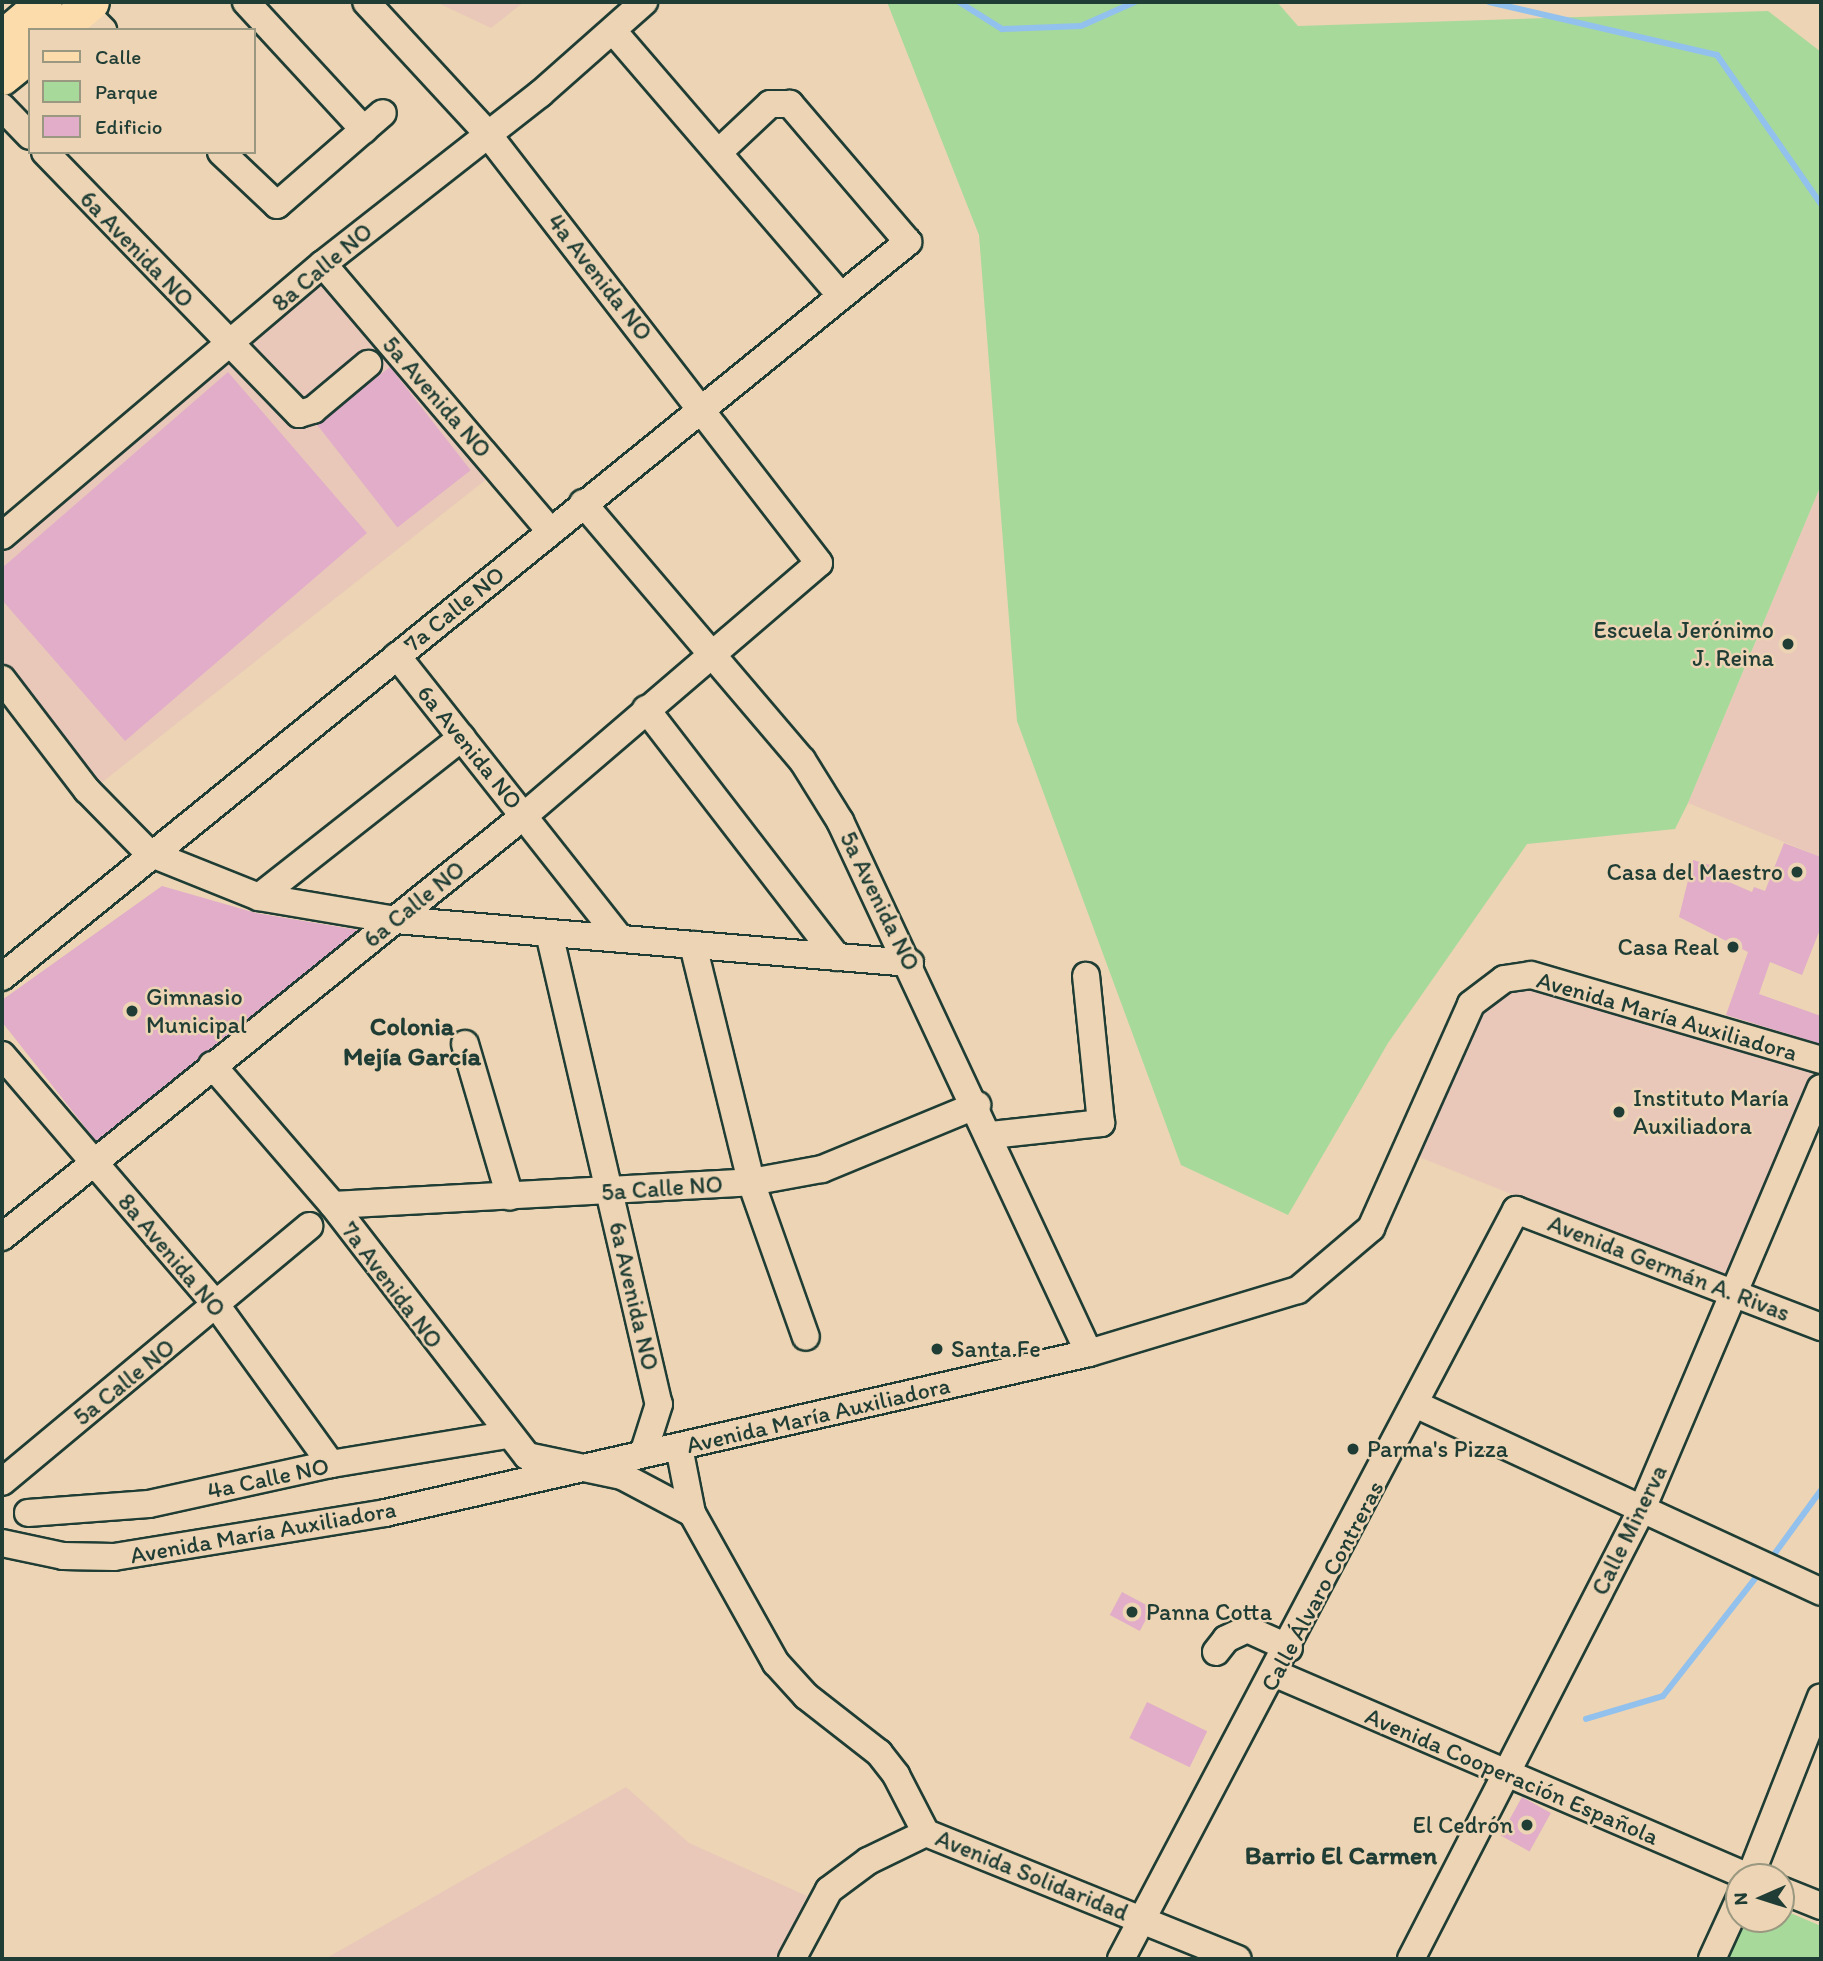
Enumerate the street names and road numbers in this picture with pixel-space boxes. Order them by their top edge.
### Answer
street label: 6a Avenida NO [74,184,200,314]
street label: 4a Avenida NO [541,208,659,346]
street label: 8a Calle NO [266,216,378,318]
street label: 5a Avenida NO [376,330,498,464]
street label: 7a Calle NO [398,560,510,658]
street label: 6a Avenida NO [411,679,529,815]
street label: 5a Avenida NO [834,827,926,975]
street label: 6a Calle NO [357,854,471,954]
street label: Avenida María Auxiliadora [1533,965,1801,1067]
street label: 5a Calle NO [600,1169,724,1207]
street label: 8a Avenida NO [112,1187,232,1323]
street label: Avenida Germán A. Rivas [1544,1209,1794,1327]
street label: 7a Avenida NO [335,1216,449,1354]
street label: 6a Avenida NO [603,1219,665,1373]
street label: 5a Calle NO [67,1332,181,1432]
street label: Avenida María Auxiliadora [683,1371,953,1459]
street label: 4a Calle NO [204,1451,332,1505]
street label: Calle Minerva [1585,1460,1673,1600]
street label: Calle Álvaro Contreras [1254,1475,1390,1697]
street label: Avenida María Auxiliadora [127,1494,399,1570]
street label: Avenida Cooperación Española [1361,1701,1663,1851]
street label: Avenida Solidaridad [932,1823,1132,1927]

